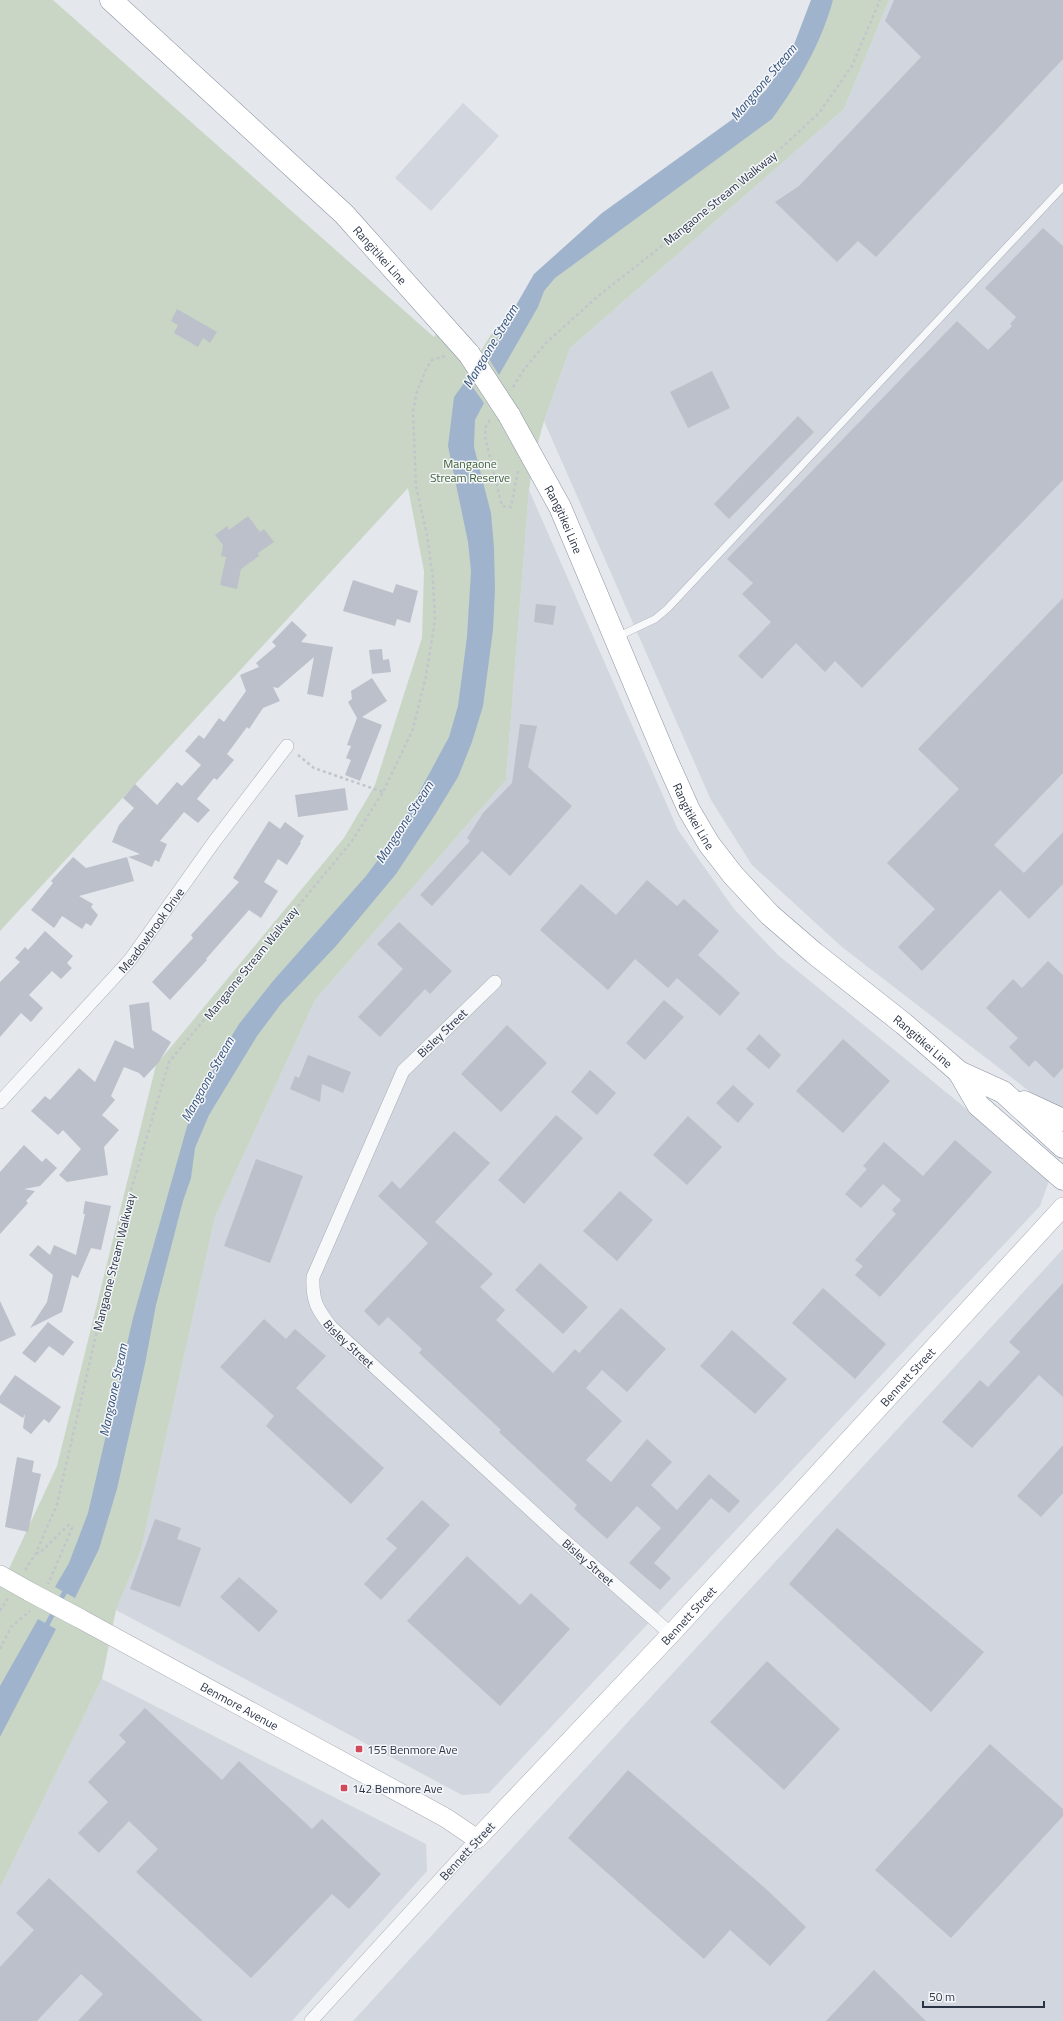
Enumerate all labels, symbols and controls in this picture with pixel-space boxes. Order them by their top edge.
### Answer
water label: Mangaone Stream [725,39,802,125]
street label: Mangaone Stream Walkway [659,146,781,250]
street label: Rangitikei Line [349,221,412,288]
water label: Mangaone Stream [457,300,523,392]
park label: Mangaone Stream Reserve [430,454,510,487]
street label: Rangitikei Line [540,482,588,556]
water label: Mangaone Stream [370,776,439,867]
street label: Rangitikei Line [668,779,719,854]
street label: Meadowbrook Drive [113,883,188,977]
street label: Mangaone Stream Walkway [199,902,303,1024]
street label: Bisley Street [412,1003,472,1062]
street label: Rangitikei Line [889,1010,957,1072]
water label: Mangaone Stream [175,1032,239,1125]
street label: Mangaone Stream Walkway [88,1191,140,1333]
street label: Bisley Street [319,1315,380,1373]
water label: Mangaone Stream [93,1341,133,1438]
street label: Bennett Street [875,1342,940,1410]
street label: Bisley Street [558,1534,619,1590]
street label: Bennett Street [656,1581,721,1649]
street label: Benmore Avenue [197,1677,282,1735]
place label: 155 Benmore Ave [367,1740,457,1759]
marker: 155 Benmore Ave [354,1744,364,1754]
place label: 142 Benmore Ave [352,1779,442,1798]
marker: 142 Benmore Ave [339,1783,349,1793]
street label: Bennett Street [435,1817,500,1885]
scale bar [923,1983,1044,2009]
text: 50 m [929,1987,955,2006]

